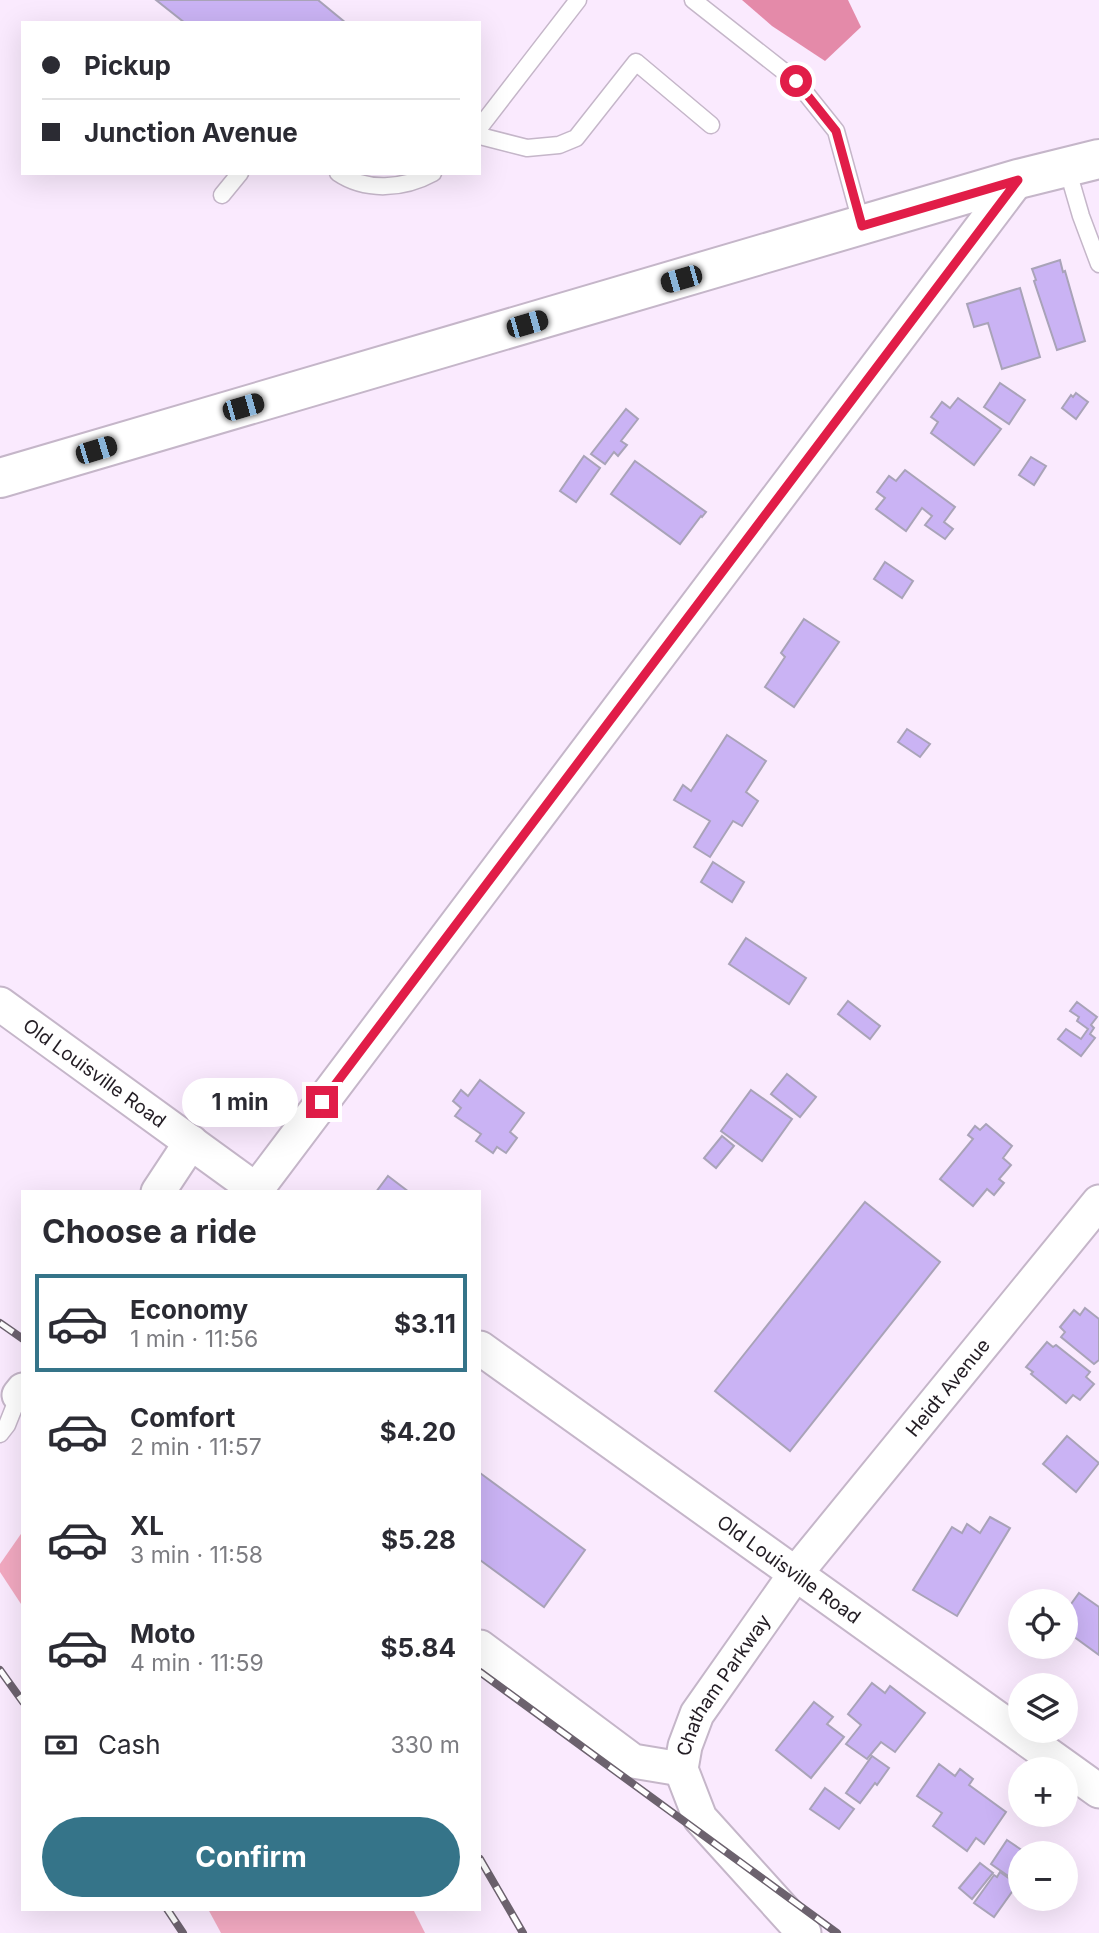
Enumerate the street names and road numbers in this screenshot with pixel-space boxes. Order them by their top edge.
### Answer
street label: Old Louisville Road [18,1014,170,1133]
street label: Heidt Avenue [901,1334,995,1442]
street label: Old Louisville Road [713,1510,865,1629]
street label: Chatham Parkway [673,1610,776,1758]

